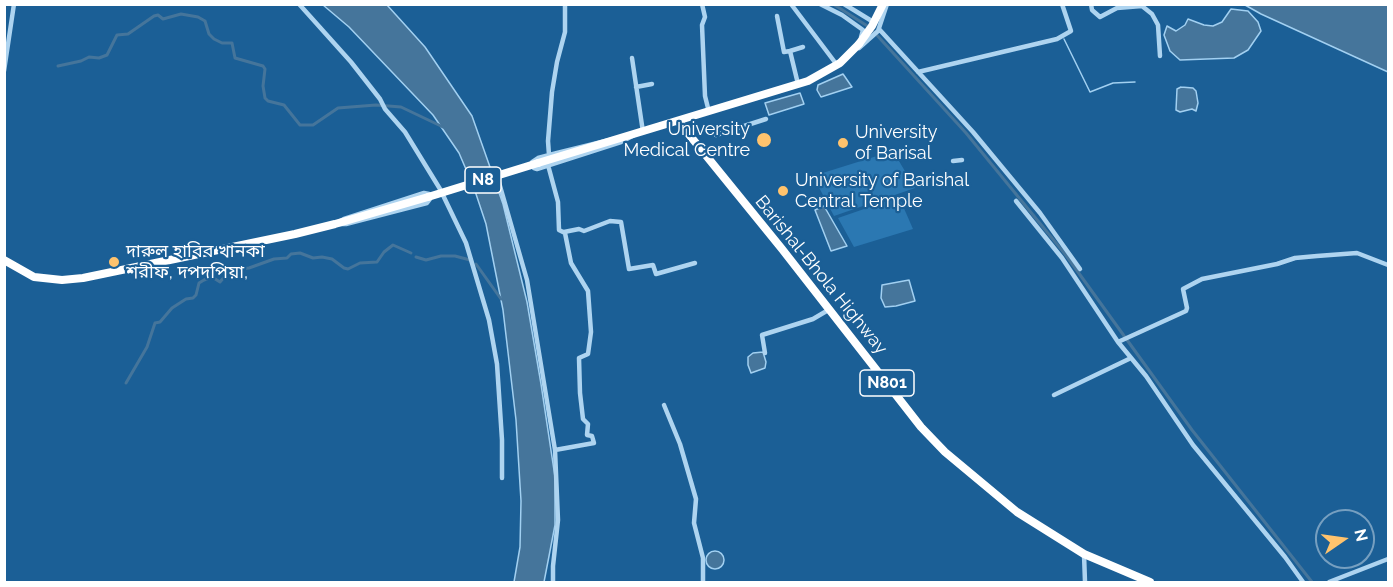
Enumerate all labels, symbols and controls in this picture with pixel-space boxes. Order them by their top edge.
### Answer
place label: University Medical Centre [624,119,750,162]
place label: University of Barisal [855,122,937,164]
marker: University Medical Centre [755,131,773,149]
marker: University of Barisal [836,136,850,150]
road number: N8 [465,167,501,193]
place label: University of Barishal Central Temple [795,170,969,213]
marker: University of Barishal Central Temple [776,184,790,198]
street label: Barishal-Bhola Highway [750,191,892,359]
place label: দারুল হাবিব খানকা শরীফ, দপদপিয়া, [126,241,265,284]
marker: দারুল হাবিব খানকা শরীফ, দপদপিয়া, [107,255,121,269]
road number: N801 [860,370,914,396]
north arrow [1315,509,1375,569]
text: N [1350,527,1372,543]

